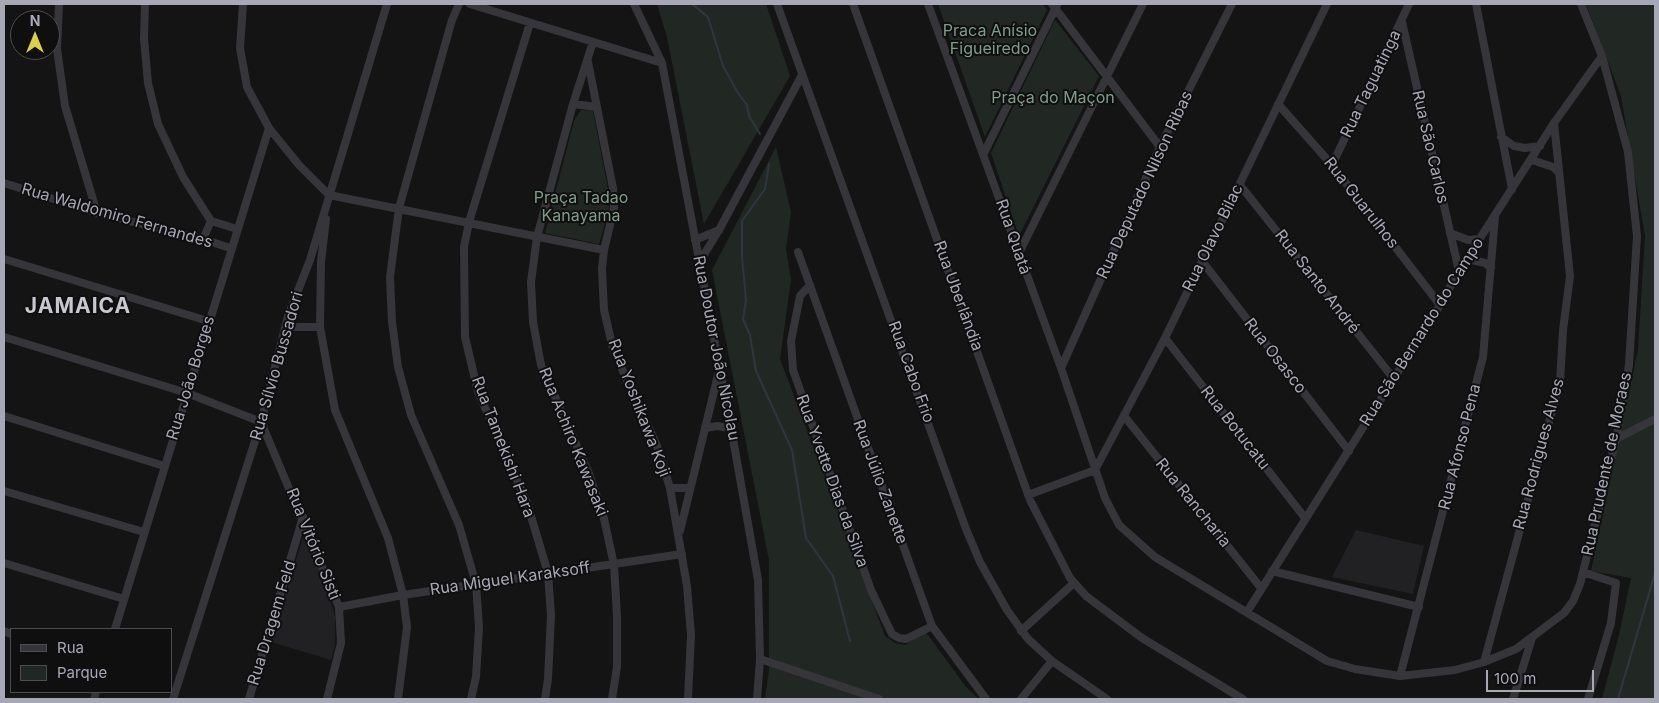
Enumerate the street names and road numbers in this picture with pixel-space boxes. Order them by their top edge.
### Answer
street label: Rua Taguatinga [1337,27,1405,141]
street label: Rua Deputado Nilson Ribas [1093,88,1197,282]
street label: Rua São Carlos [1408,89,1452,205]
street label: Rua Guarulhos [1319,154,1403,252]
street label: Rua Waldomiro Fernandes [19,179,215,253]
street label: Rua Olavo Bilac [1179,181,1247,295]
street label: Rua Quatá [991,197,1035,277]
street label: Rua Santo André [1270,226,1364,338]
street label: Rua São Bernardo do Campo [1356,234,1488,430]
street label: Rua Uberlândia [929,238,987,354]
street label: Rua Doutor João Nicolau [689,254,743,442]
street label: Rua Sílvio Bussadori [247,290,307,442]
street label: Rua João Borges [163,314,219,442]
street label: Rua Osasco [1240,315,1310,397]
street label: Rua Cabo Frio [884,319,938,425]
street label: Rua Yoshikawa Koji [604,336,674,480]
street label: Rua Achiro Kawasaki [534,365,612,519]
street label: Rua Prudente de Moraes [1578,371,1636,557]
street label: Rua Tamekishi Hara [467,374,539,520]
street label: Rua Rodrigues Alves [1510,376,1568,532]
street label: Rua Botucatu [1196,382,1274,474]
street label: Rua Afonso Pena [1435,382,1485,512]
street label: Rua Yvette Dias da Silva [792,392,872,570]
street label: Rua Júlio Zanette [849,417,911,547]
street label: Rua Rancharia [1151,455,1235,551]
street label: Rua Vitório Sisti [282,485,344,603]
street label: Rua Dragem Feld [244,558,300,688]
street label: Rua Miguel Karaksoff [429,558,591,600]

